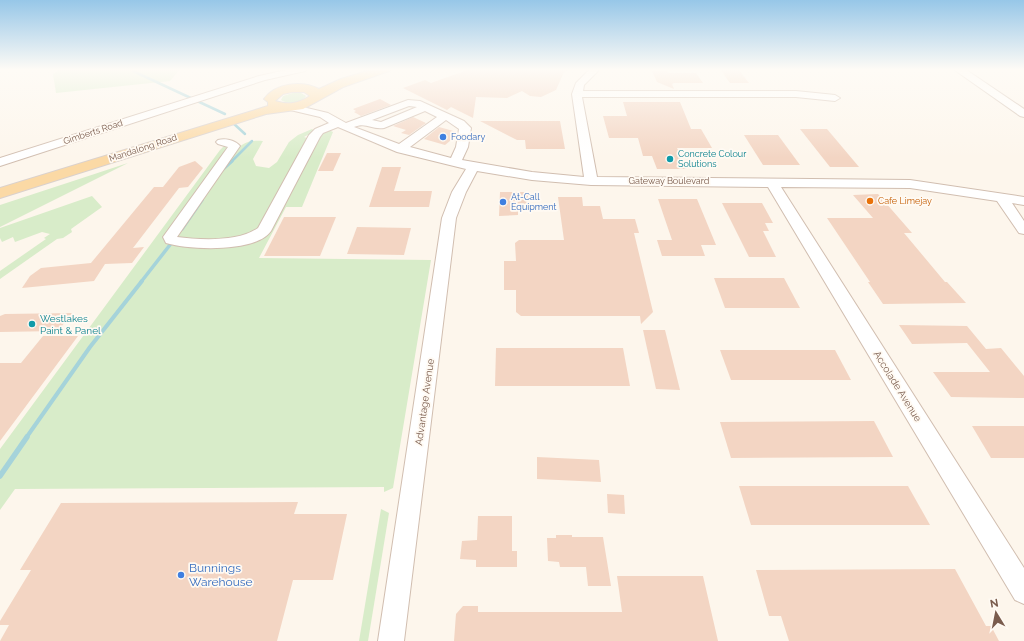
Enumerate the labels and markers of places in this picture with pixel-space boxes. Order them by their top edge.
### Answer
marker: Foodary [438,132,448,142]
place label: Foodary [451,132,485,142]
place label: Concrete Colour Solutions [678,149,747,169]
marker: Concrete Colour Solutions [665,154,675,164]
place label: At-Call Equipment [511,192,557,212]
marker: Cafe Limejay [865,196,875,206]
place label: Cafe Limejay [878,196,932,206]
marker: At-Call Equipment [498,197,508,207]
place label: Westlakes Paint & Panel [40,313,101,336]
marker: Westlakes Paint & Panel [27,319,37,329]
place label: Bunnings Warehouse [189,561,253,589]
marker: Bunnings Warehouse [176,570,186,580]

